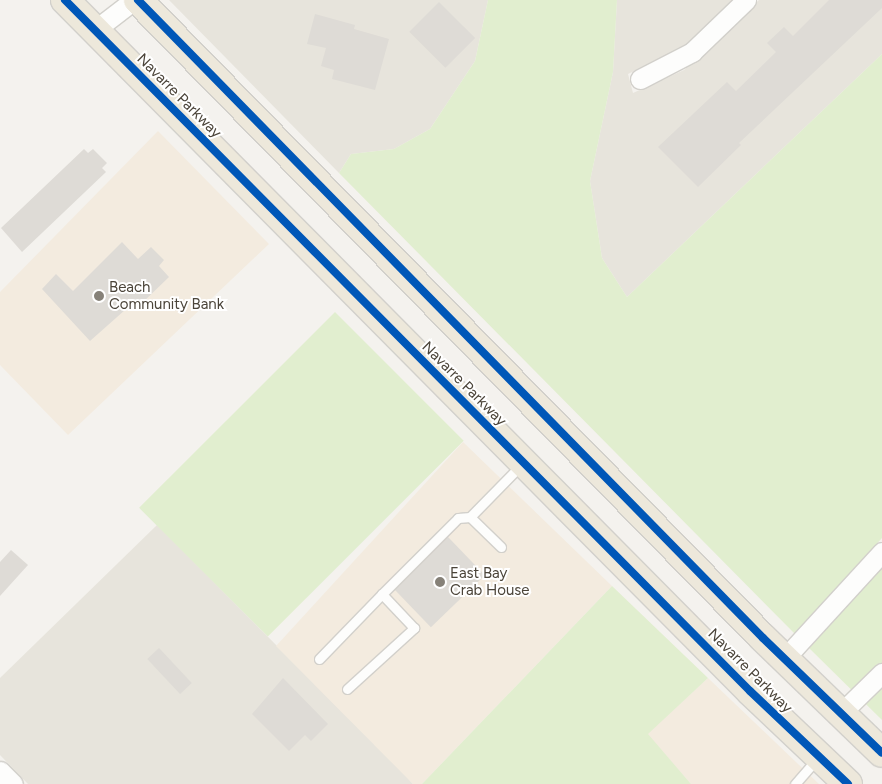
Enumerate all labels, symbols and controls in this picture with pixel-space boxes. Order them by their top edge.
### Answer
street label: Navarre Parkway [133,50,225,142]
place label: Beach Community Bank [109,278,224,313]
marker: Beach Community Bank [93,290,105,302]
street label: Navarre Parkway [418,338,510,430]
place label: East Bay Crab House [450,564,530,599]
marker: East Bay Crab House [434,576,446,588]
street label: Navarre Parkway [704,625,796,717]

